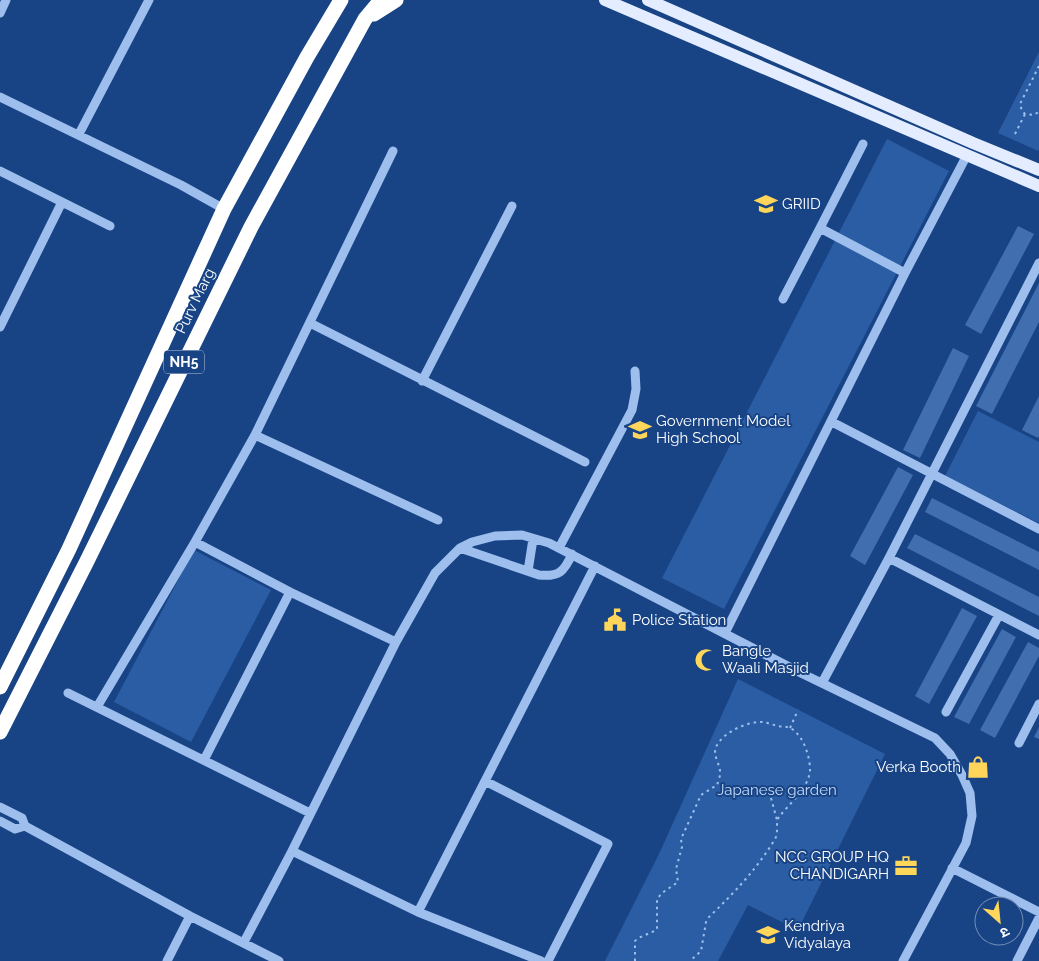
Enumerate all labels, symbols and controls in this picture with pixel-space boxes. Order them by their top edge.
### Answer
school or university icon: GRIID [753,191,779,217]
place label: GRIID [782,195,821,213]
street label: Purv Marg [171,265,219,337]
road number: NH5 [164,351,204,374]
place label: Government Model High School [656,412,791,447]
school or university icon: Government Model High School [627,417,653,443]
public building icon: Police Station [602,607,628,633]
place label: Police Station [632,611,726,629]
place label: Bangle Waali Masjid [722,642,809,677]
mosque icon: Bangle Waali Masjid [693,647,719,673]
shop icon: Verka Booth [965,754,991,780]
place label: Verka Booth [876,758,961,776]
park label: Japanese garden [717,781,837,799]
place label: NCC GROUP HQ CHANDIGARH [775,848,889,883]
office icon: NCC GROUP HQ CHANDIGARH [893,853,919,879]
north arrow [974,896,1024,946]
place label: Kendriya Vidyalaya [784,917,851,952]
school or university icon: Kendriya Vidyalaya [755,922,781,948]
text: उ [997,924,1012,942]

